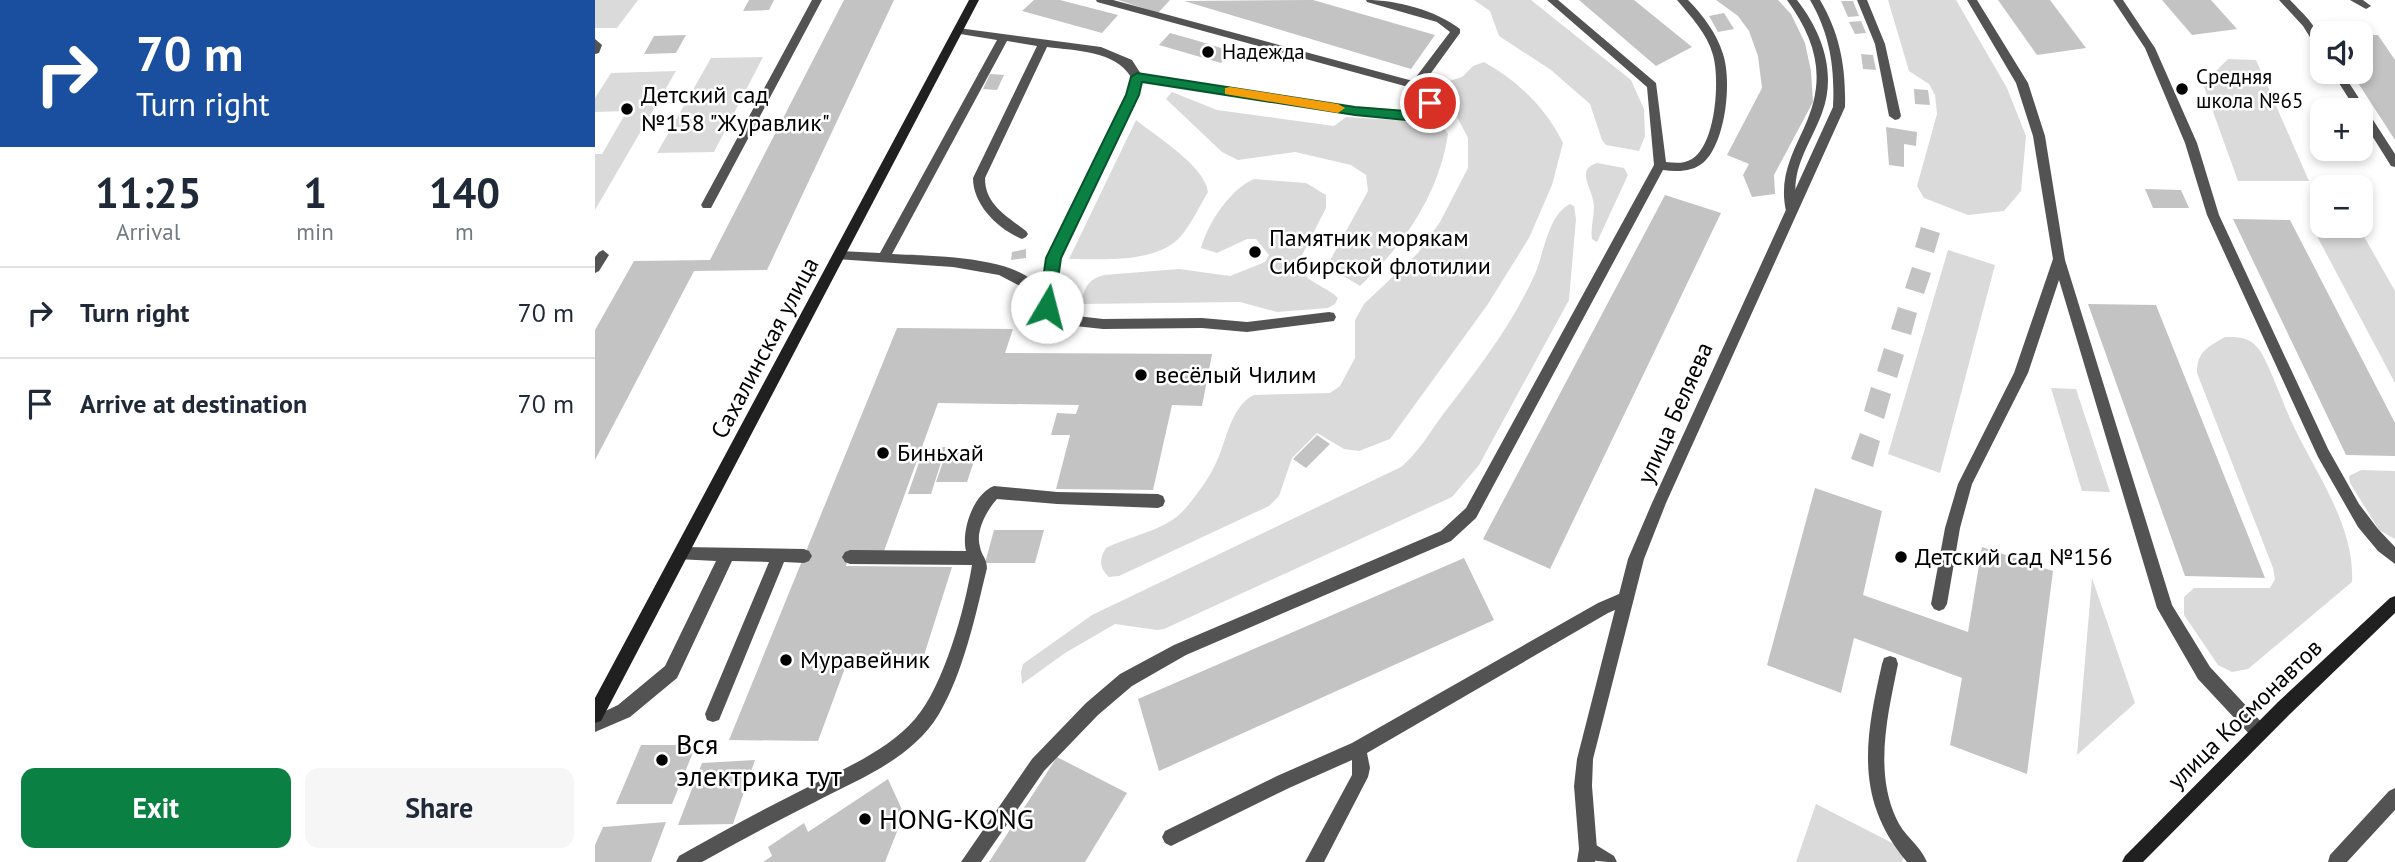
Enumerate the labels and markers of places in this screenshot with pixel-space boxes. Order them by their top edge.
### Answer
place label: Надежда [1222,38,1305,65]
marker: Надежда [1200,44,1216,60]
place label: Средняя школа №65 [2196,63,2303,114]
pin [1400,73,1460,133]
place label: Детский сад №158 "Журавлик" [641,79,830,138]
marker: Средняя школа №65 [2174,81,2190,97]
marker: Детский сад №158 "Журавлик" [619,101,635,117]
place label: Памятник морякам Сибирской флотилии [1269,222,1491,281]
marker: Памятник морякам Сибирской флотилии [1247,244,1263,260]
place label: весёлый Чилим [1155,359,1317,390]
marker: весёлый Чилим [1133,367,1149,383]
place label: Биньхай [897,437,984,468]
marker: Биньхай [875,445,891,461]
place label: Детский сад №156 [1915,541,2113,572]
marker: Детский сад №156 [1893,549,1909,565]
place label: Муравейник [800,644,930,675]
marker: Муравейник [778,652,794,668]
place label: Вся электрика тут [676,725,842,794]
marker: Вся электрика тут [654,752,670,768]
place label: HONG-KONG [879,800,1034,837]
marker: HONG-KONG [857,811,873,827]

